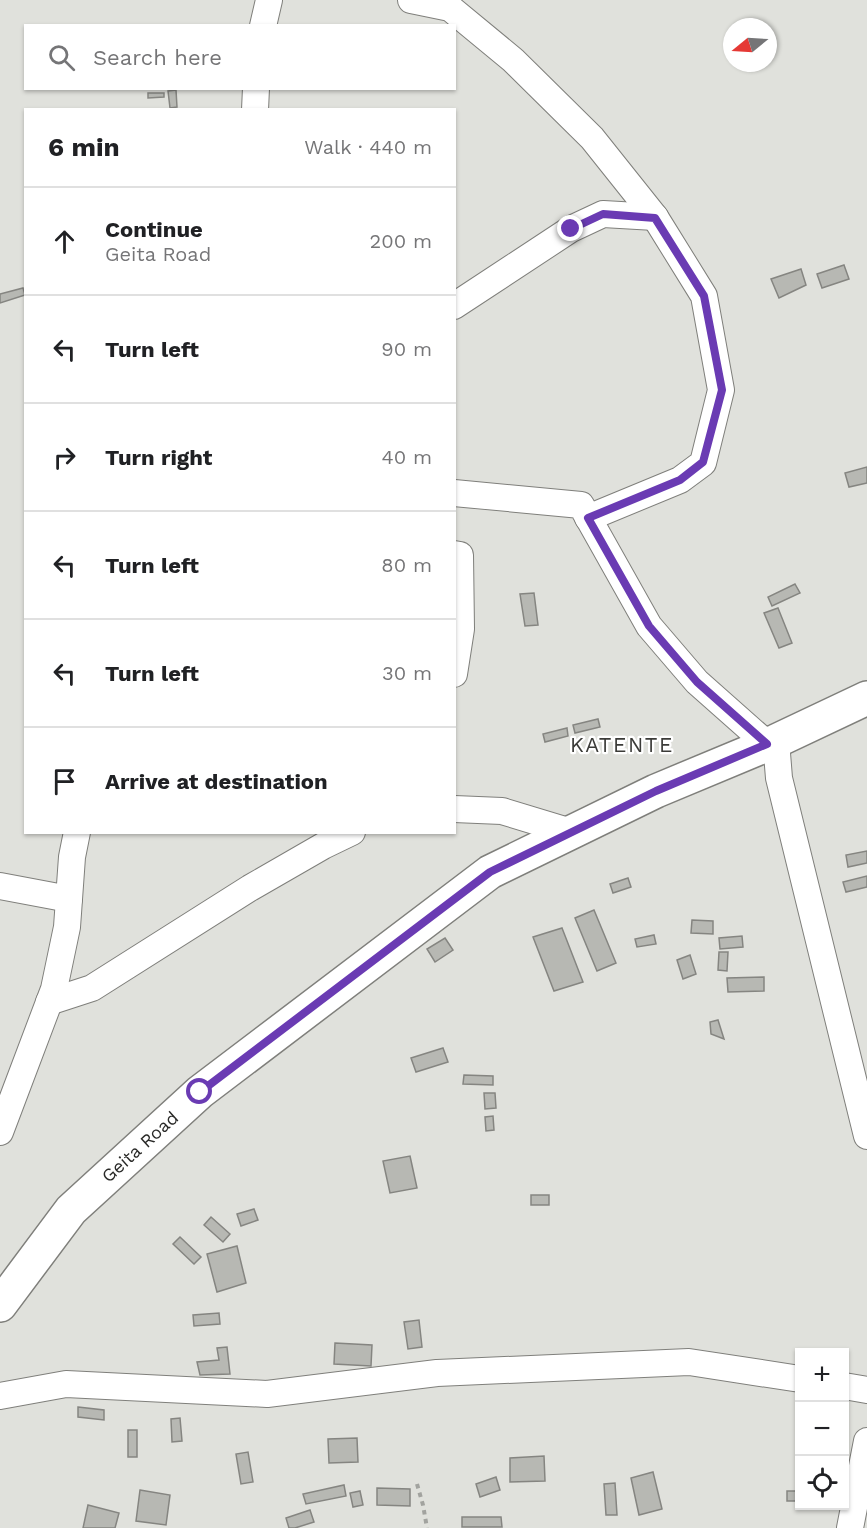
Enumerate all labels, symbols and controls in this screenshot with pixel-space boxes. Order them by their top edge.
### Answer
north arrow [723,18,777,72]
search box [24,24,456,90]
icon: search [45,41,78,74]
text: Search here [93,45,222,70]
text: 6 min [48,132,120,162]
text: Walk · 440 m [304,135,432,159]
route end [557,215,583,241]
text: Continue [105,217,203,242]
icon: ahead [48,225,81,258]
text: 200 m [370,229,432,253]
text: Geita Road [105,242,211,266]
icon: left [48,333,81,366]
text: Turn left [105,337,199,362]
text: 90 m [381,337,432,361]
icon: right [48,441,81,474]
text: Turn right [105,445,212,470]
text: 40 m [381,445,432,469]
icon: left [48,549,81,582]
text: Turn left [105,553,199,578]
text: 80 m [381,553,432,577]
icon: left [48,657,81,690]
text: Turn left [105,661,199,686]
text: 30 m [382,661,432,685]
district label: KATENTE [570,732,674,757]
icon: arrive [48,765,81,798]
text: Arrive at destination [105,769,328,794]
route start [186,1078,212,1104]
street label: Geita Road [97,1107,182,1186]
map controls [795,1348,849,1510]
button: + [795,1348,849,1402]
button: − [795,1402,849,1456]
button: locate [795,1456,849,1510]

